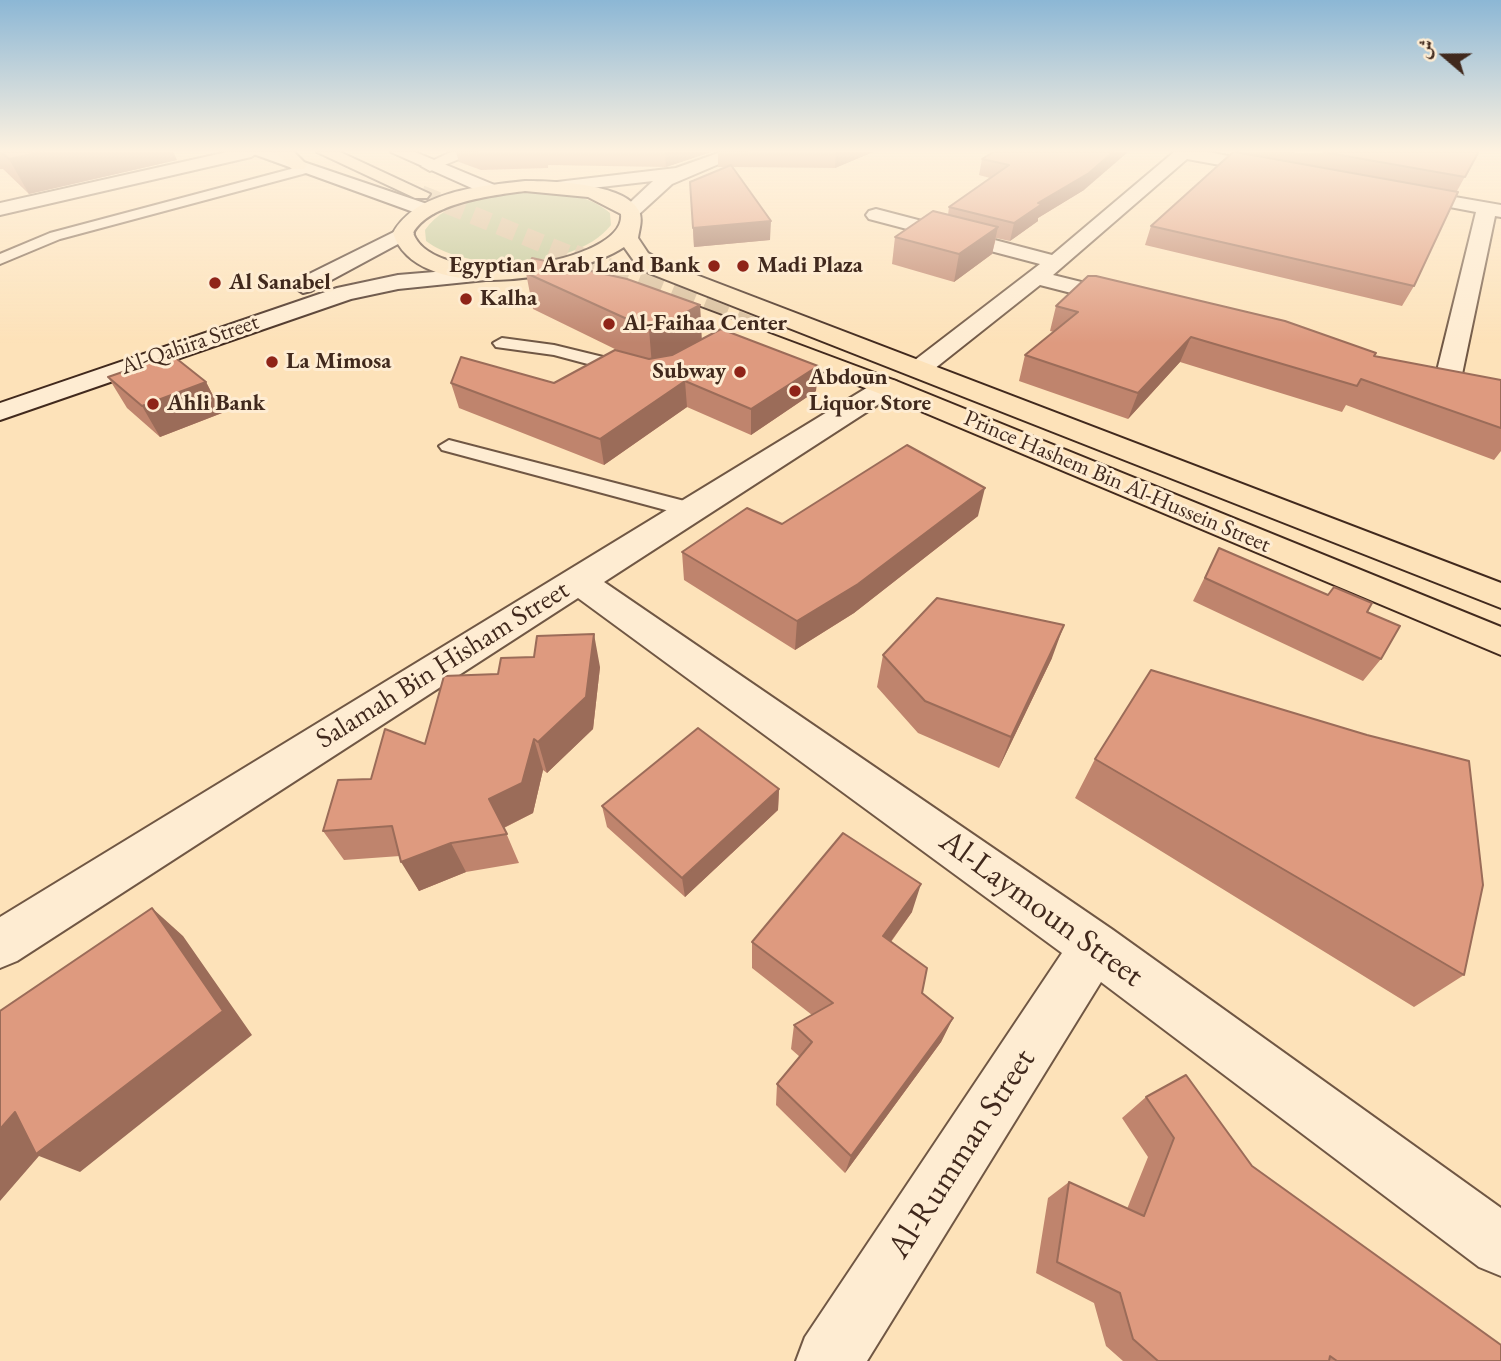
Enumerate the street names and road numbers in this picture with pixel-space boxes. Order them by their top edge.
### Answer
street label: Al-Qahira Street [117,309,263,381]
street label: Prince Hashem Bin Al-Hussein Street [960,405,1274,559]
street label: Salamah Bin Hisham Street [310,573,576,757]
street label: Al-Laymoun Street [931,822,1151,996]
street label: Al-Rumman Street [880,1042,1044,1266]

